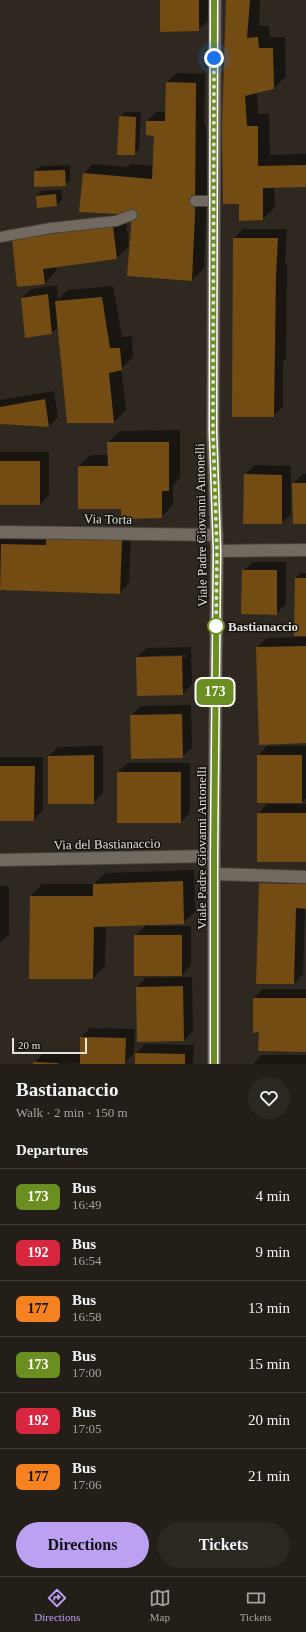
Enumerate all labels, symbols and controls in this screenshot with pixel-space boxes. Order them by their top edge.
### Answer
your location [204,48,224,68]
street label: Viale Padre Giovanni Antonelli [192,443,210,607]
street label: Via Torta [84,511,132,527]
marker: Bastianaccio [207,617,225,635]
place label: Bastianaccio [228,619,298,634]
line badge: 173 [192,679,238,705]
text: 173 [205,684,226,699]
street label: Viale Padre Giovanni Antonelli [194,766,209,930]
street label: Via del Bastianaccio [53,836,161,852]
scale bar [12,1036,87,1055]
text: 20 m [18,1039,40,1051]
button: heart [248,1077,290,1119]
text: Bastianaccio [16,1079,118,1100]
text: Walk · 2 min · 150 m [16,1105,128,1120]
text: Departures [16,1142,88,1158]
text: Bus [72,1180,96,1196]
text: 4 min [255,1188,290,1204]
text: 173 [28,1189,49,1204]
text: 16:49 [72,1197,102,1212]
text: Bus [72,1236,96,1252]
text: 9 min [255,1244,290,1260]
text: 192 [28,1245,49,1260]
text: 16:54 [72,1253,102,1268]
text: Bus [72,1292,96,1308]
text: 13 min [248,1300,290,1316]
text: 177 [28,1301,49,1316]
text: 16:58 [72,1309,102,1324]
text: Bus [72,1348,96,1364]
text: 15 min [248,1356,290,1372]
text: 173 [28,1357,49,1372]
text: 17:00 [72,1365,102,1380]
text: Bus [72,1404,96,1420]
text: 20 min [248,1412,290,1428]
text: 192 [28,1413,49,1428]
text: 17:05 [72,1421,102,1436]
text: Bus [72,1460,96,1476]
text: 21 min [248,1468,290,1484]
text: 177 [28,1469,49,1484]
text: 17:06 [72,1477,102,1492]
button: Directions [16,1522,149,1568]
button: Tickets [157,1522,290,1568]
tab: Directions [34,1587,80,1623]
tab: Map [149,1587,171,1623]
tab: Tickets [240,1587,272,1623]

